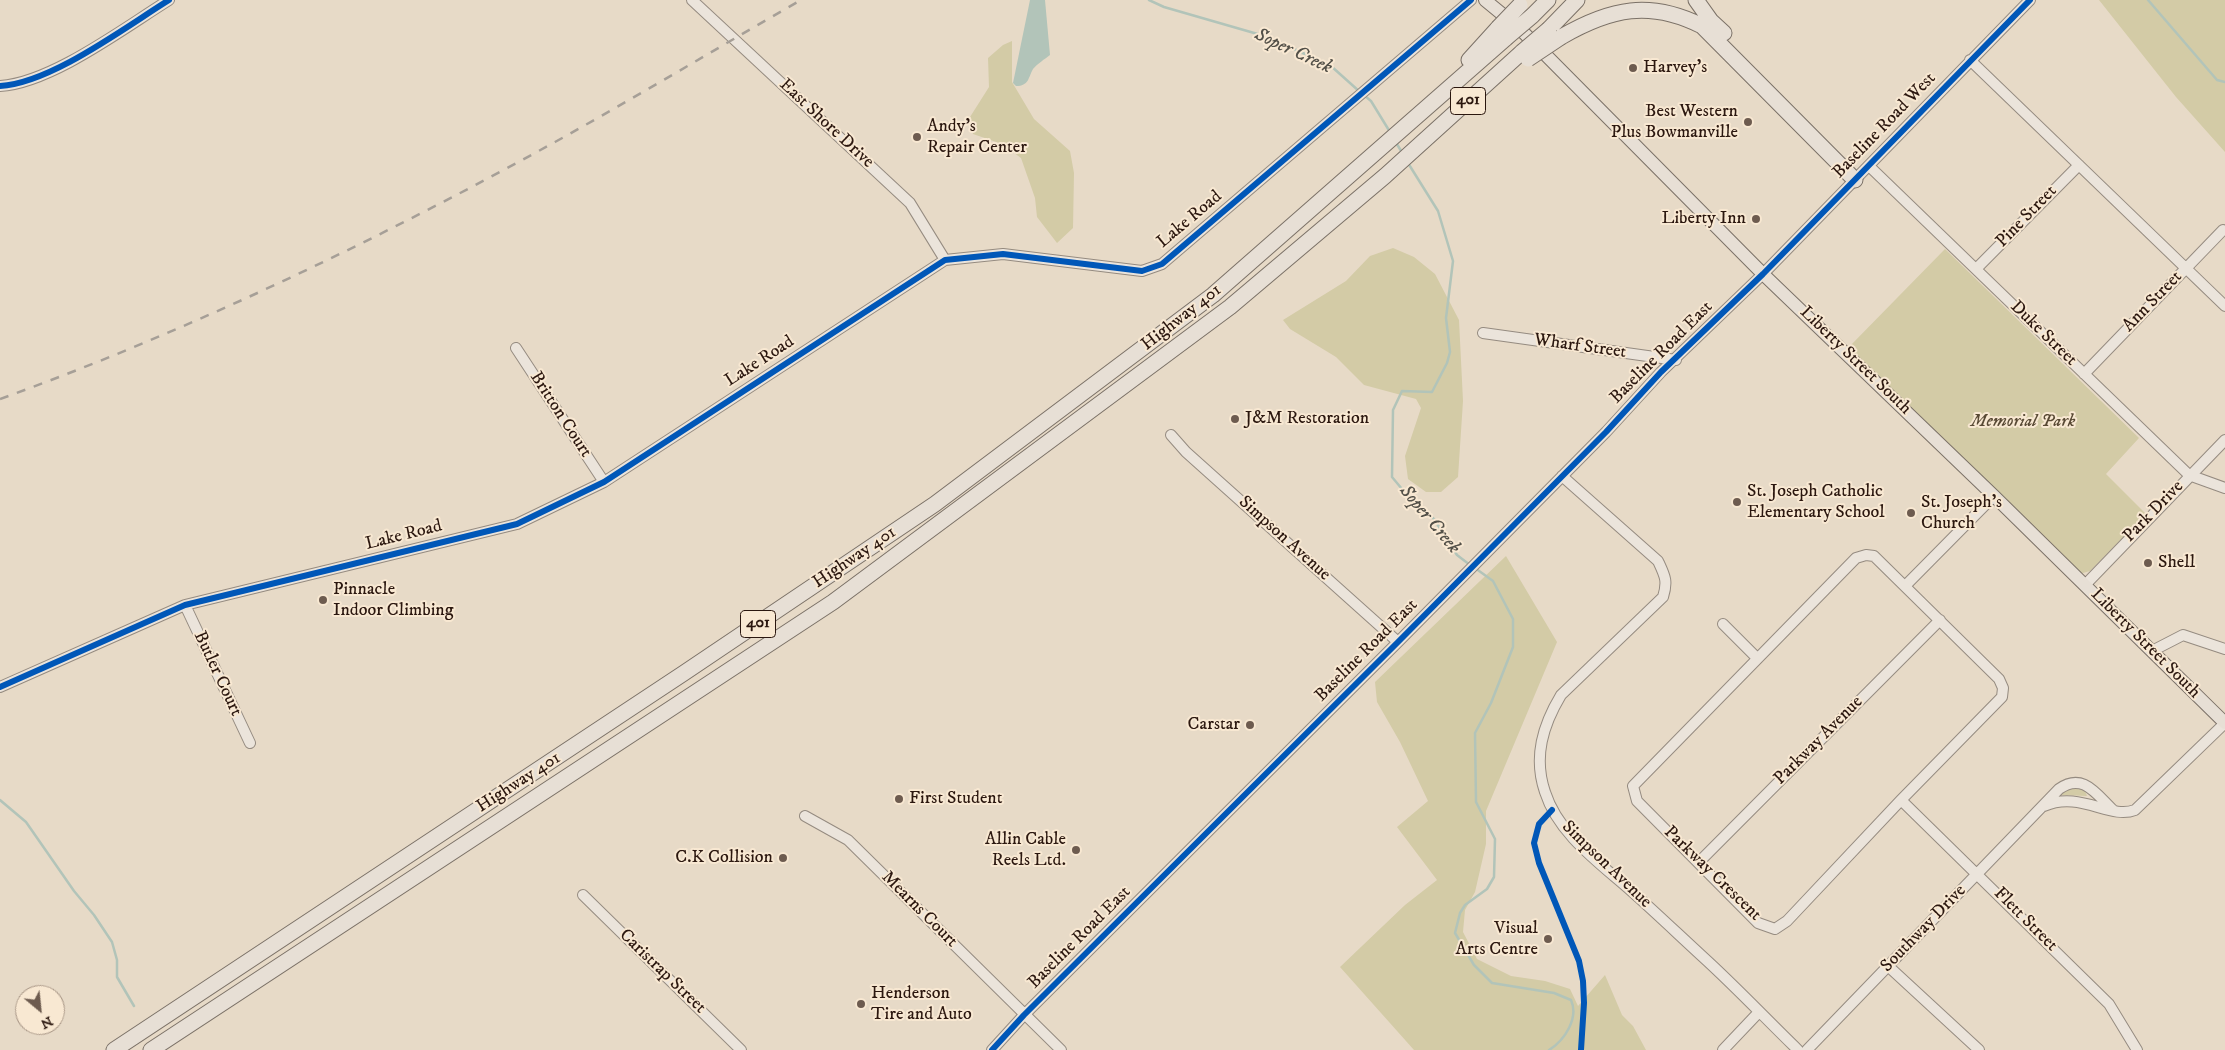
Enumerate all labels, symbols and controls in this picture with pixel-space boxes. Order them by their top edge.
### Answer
water label: Soper Creek [1251,24,1335,80]
place label: Harvey's [1643,57,1707,79]
marker: Harvey's [1627,62,1639,74]
street label: Baseline Road West [1829,68,1941,184]
street label: East Shore Drive [774,75,878,173]
road number: 401 [1450,88,1486,114]
place label: Best Western Plus Bowmanville [1611,101,1738,144]
place label: Andy's Repair Center [927,116,1027,158]
marker: Best Western Plus Bowmanville [1742,116,1754,128]
marker: Andy's Repair Center [911,131,923,143]
street label: Pine Street [1992,181,2062,253]
street label: Lake Road [1153,187,1227,253]
place label: Liberty Inn [1661,208,1746,230]
marker: Liberty Inn [1750,213,1762,225]
street label: Ann Street [2119,267,2187,337]
street label: Highway 401 [1138,280,1226,356]
street label: Baseline Road East [1606,297,1718,409]
street label: Duke Street [2005,297,2081,371]
street label: Liberty Street South [1795,302,1915,420]
street label: Wharf Street [1532,330,1628,364]
street label: Lake Road [721,332,799,392]
street label: Britton Court [524,368,596,462]
place label: J&M Restoration [1245,408,1369,430]
park label: Memorial Park [1971,411,2075,433]
marker: J&M Restoration [1229,413,1241,425]
street label: Park Drive [2119,477,2189,547]
water label: Soper Creek [1394,481,1464,559]
place label: St. Joseph Catholic Elementary School [1747,481,1885,524]
street label: Simpson Avenue [1233,492,1335,586]
place label: St. Joseph's Church [1921,492,2002,534]
marker: St. Joseph Catholic Elementary School [1731,496,1743,508]
marker: St. Joseph's Church [1905,507,1917,519]
street label: Lake Road [364,516,444,556]
street label: Highway 401 [809,522,901,594]
place label: Shell [2158,552,2195,574]
marker: Shell [2142,557,2154,569]
place label: Pinnacle Indoor Climbing [333,579,453,622]
street label: Liberty Street South [2085,584,2205,704]
marker: Pinnacle Indoor Climbing [317,594,329,606]
street label: Baseline Road East [1311,595,1423,707]
road number: 401 [740,610,776,638]
street label: Butler Court [188,628,246,720]
street label: Parkway Avenue [1770,692,1868,790]
place label: Carstar [1188,714,1240,736]
marker: Carstar [1244,719,1256,731]
street label: Highway 401 [473,748,565,818]
place label: First Student [909,788,1002,810]
marker: First Student [893,793,905,805]
street label: Simpson Avenue [1557,817,1655,913]
street label: Parkway Crescent [1659,822,1765,926]
place label: Allin Cable Reels Ltd. [985,829,1066,872]
marker: Allin Cable Reels Ltd. [1070,844,1082,856]
place label: C.K Collision [675,847,773,869]
marker: C.K Collision [777,852,789,864]
street label: Mearns Court [876,867,962,953]
street label: Southway Drive [1877,881,1971,977]
street label: Baseline Road East [1024,882,1136,994]
street label: Flett Street [1988,883,2062,957]
place label: Visual Arts Centre [1456,918,1538,961]
street label: Caristrap Street [614,925,710,1019]
marker: Visual Arts Centre [1542,933,1554,945]
place label: Henderson Tire and Auto [871,983,972,1026]
north arrow [15,985,65,1035]
marker: Henderson Tire and Auto [855,998,867,1010]
text: N [37,1012,56,1033]

